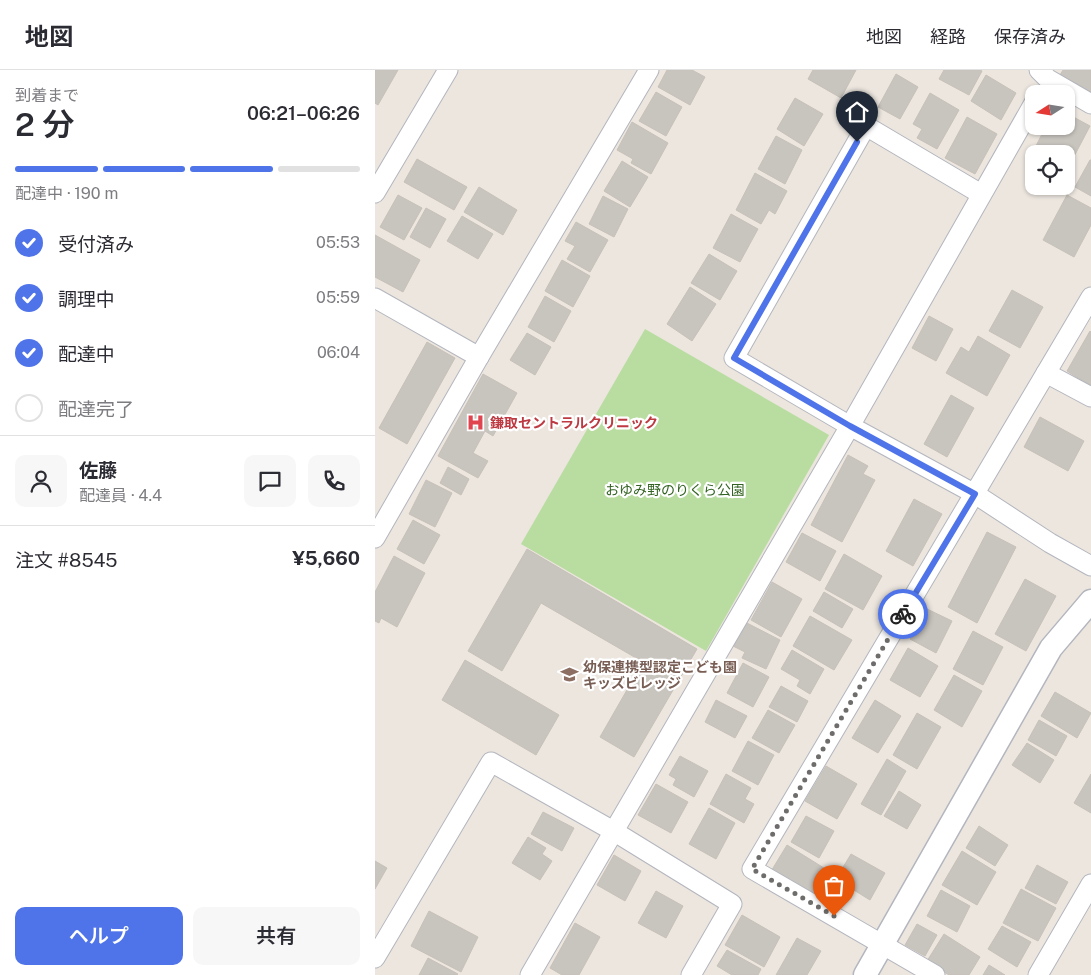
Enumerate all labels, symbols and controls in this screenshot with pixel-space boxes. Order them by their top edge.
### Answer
text: 地図 [25,22,73,50]
text: 地図 [866,26,902,47]
text: 経路 [930,26,966,47]
text: 保存済み [994,26,1066,47]
north arrow [1025,85,1075,135]
map controls [1025,85,1075,195]
text: 到着まで [15,86,79,105]
pin [836,91,878,142]
icon: home [843,98,871,126]
text: 06:21–06:26 [247,102,360,124]
text: 2 分 [15,106,74,143]
button: locate [1025,145,1075,195]
text: 配達中 · 190 m [15,184,118,203]
icon: check [15,229,43,257]
text: 受付済み [58,233,134,255]
text: 05:53 [316,233,360,252]
icon: check [15,284,43,312]
text: 調理中 [58,288,115,310]
text: 05:59 [316,288,360,307]
icon: check [15,339,43,367]
text: 配達中 [58,343,115,365]
text: 06:04 [317,343,360,362]
text: 配達完了 [58,398,134,420]
hospital icon: 鎌取セントラルクリニック [466,413,486,433]
place label: 鎌取セントラルクリニック [490,415,658,431]
button: person [15,455,67,507]
button: chat [244,455,296,507]
button: phone [308,455,360,507]
text: 佐藤 [79,459,117,481]
park label: おゆみ野のりくら公園 [605,482,745,498]
text: 配達員 · 4.4 [79,486,162,505]
text: ¥5,660 [292,547,360,569]
text: 注文 #8545 [15,549,118,571]
courier [878,589,928,639]
icon: bike [889,600,917,628]
place label: 幼保連携型認定こども園 キッズビレッジ [583,659,737,691]
school or university icon: 幼保連携型認定こども園 キッズビレッジ [559,665,579,685]
pin [813,865,855,916]
icon: bag [820,872,848,900]
button: ヘルプ [15,907,183,965]
button: 共有 [193,907,360,965]

